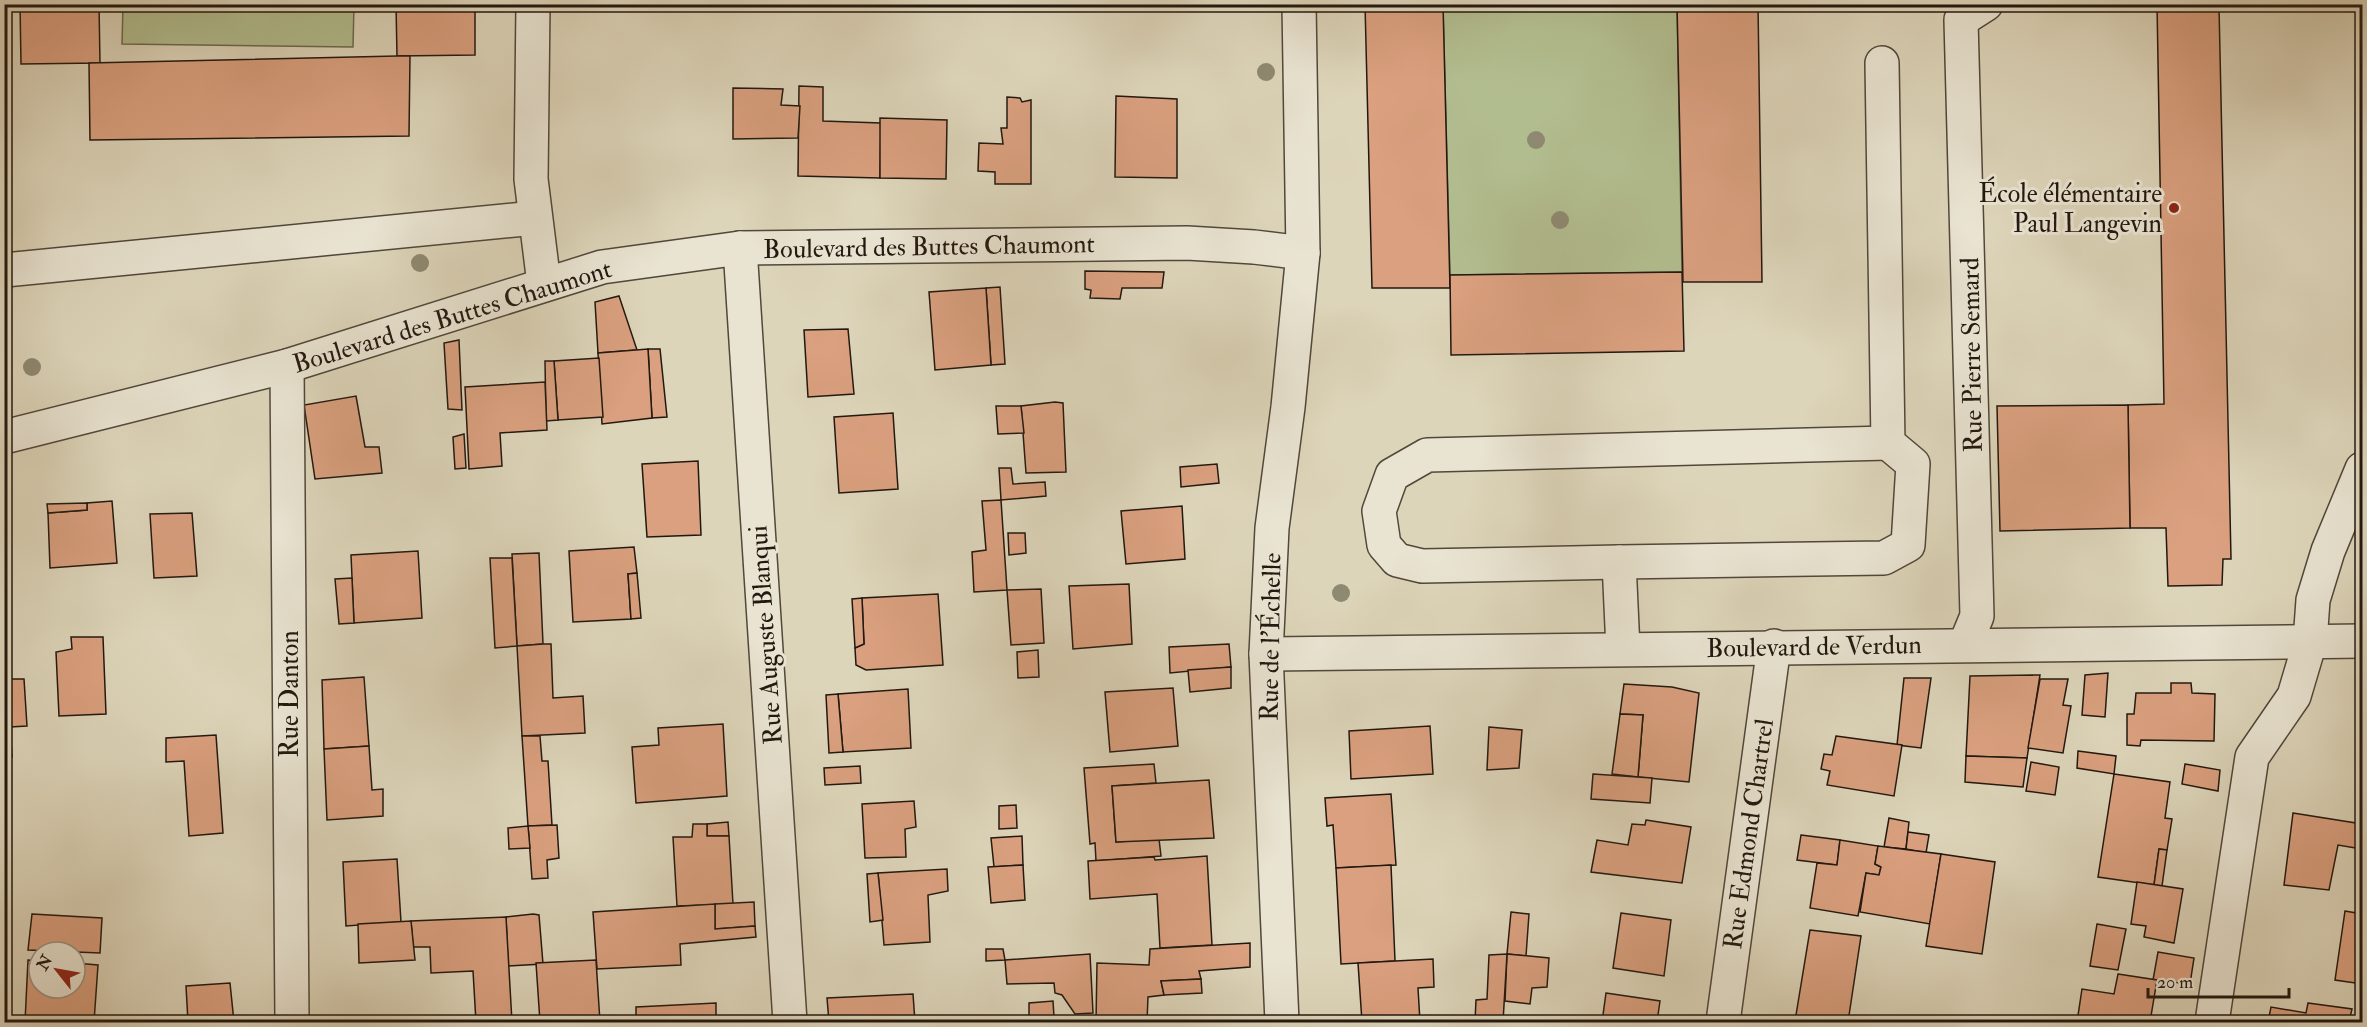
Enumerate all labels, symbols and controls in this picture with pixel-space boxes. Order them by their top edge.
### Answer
place label: École élémentaire Paul Langevin [1979,176,2162,240]
marker: École élémentaire Paul Langevin [2167,201,2181,215]
street label: Boulevard des Buttes Chaumont [763,228,1095,266]
street label: Boulevard des Buttes Chaumont [289,253,616,381]
street label: Rue Pierre Semard [1954,257,1990,453]
street label: Rue Auguste Blanqui [742,524,790,746]
street label: Rue de l'Échelle [1252,552,1288,721]
street label: Boulevard de Verdun [1706,629,1922,665]
street label: Rue Danton [274,630,306,758]
street label: Rue Edmond Chartrel [1717,716,1781,951]
north arrow [27,940,87,1000]
text: N [32,951,58,975]
scale bar [2148,961,2289,999]
text: 20 m [2157,971,2193,994]

